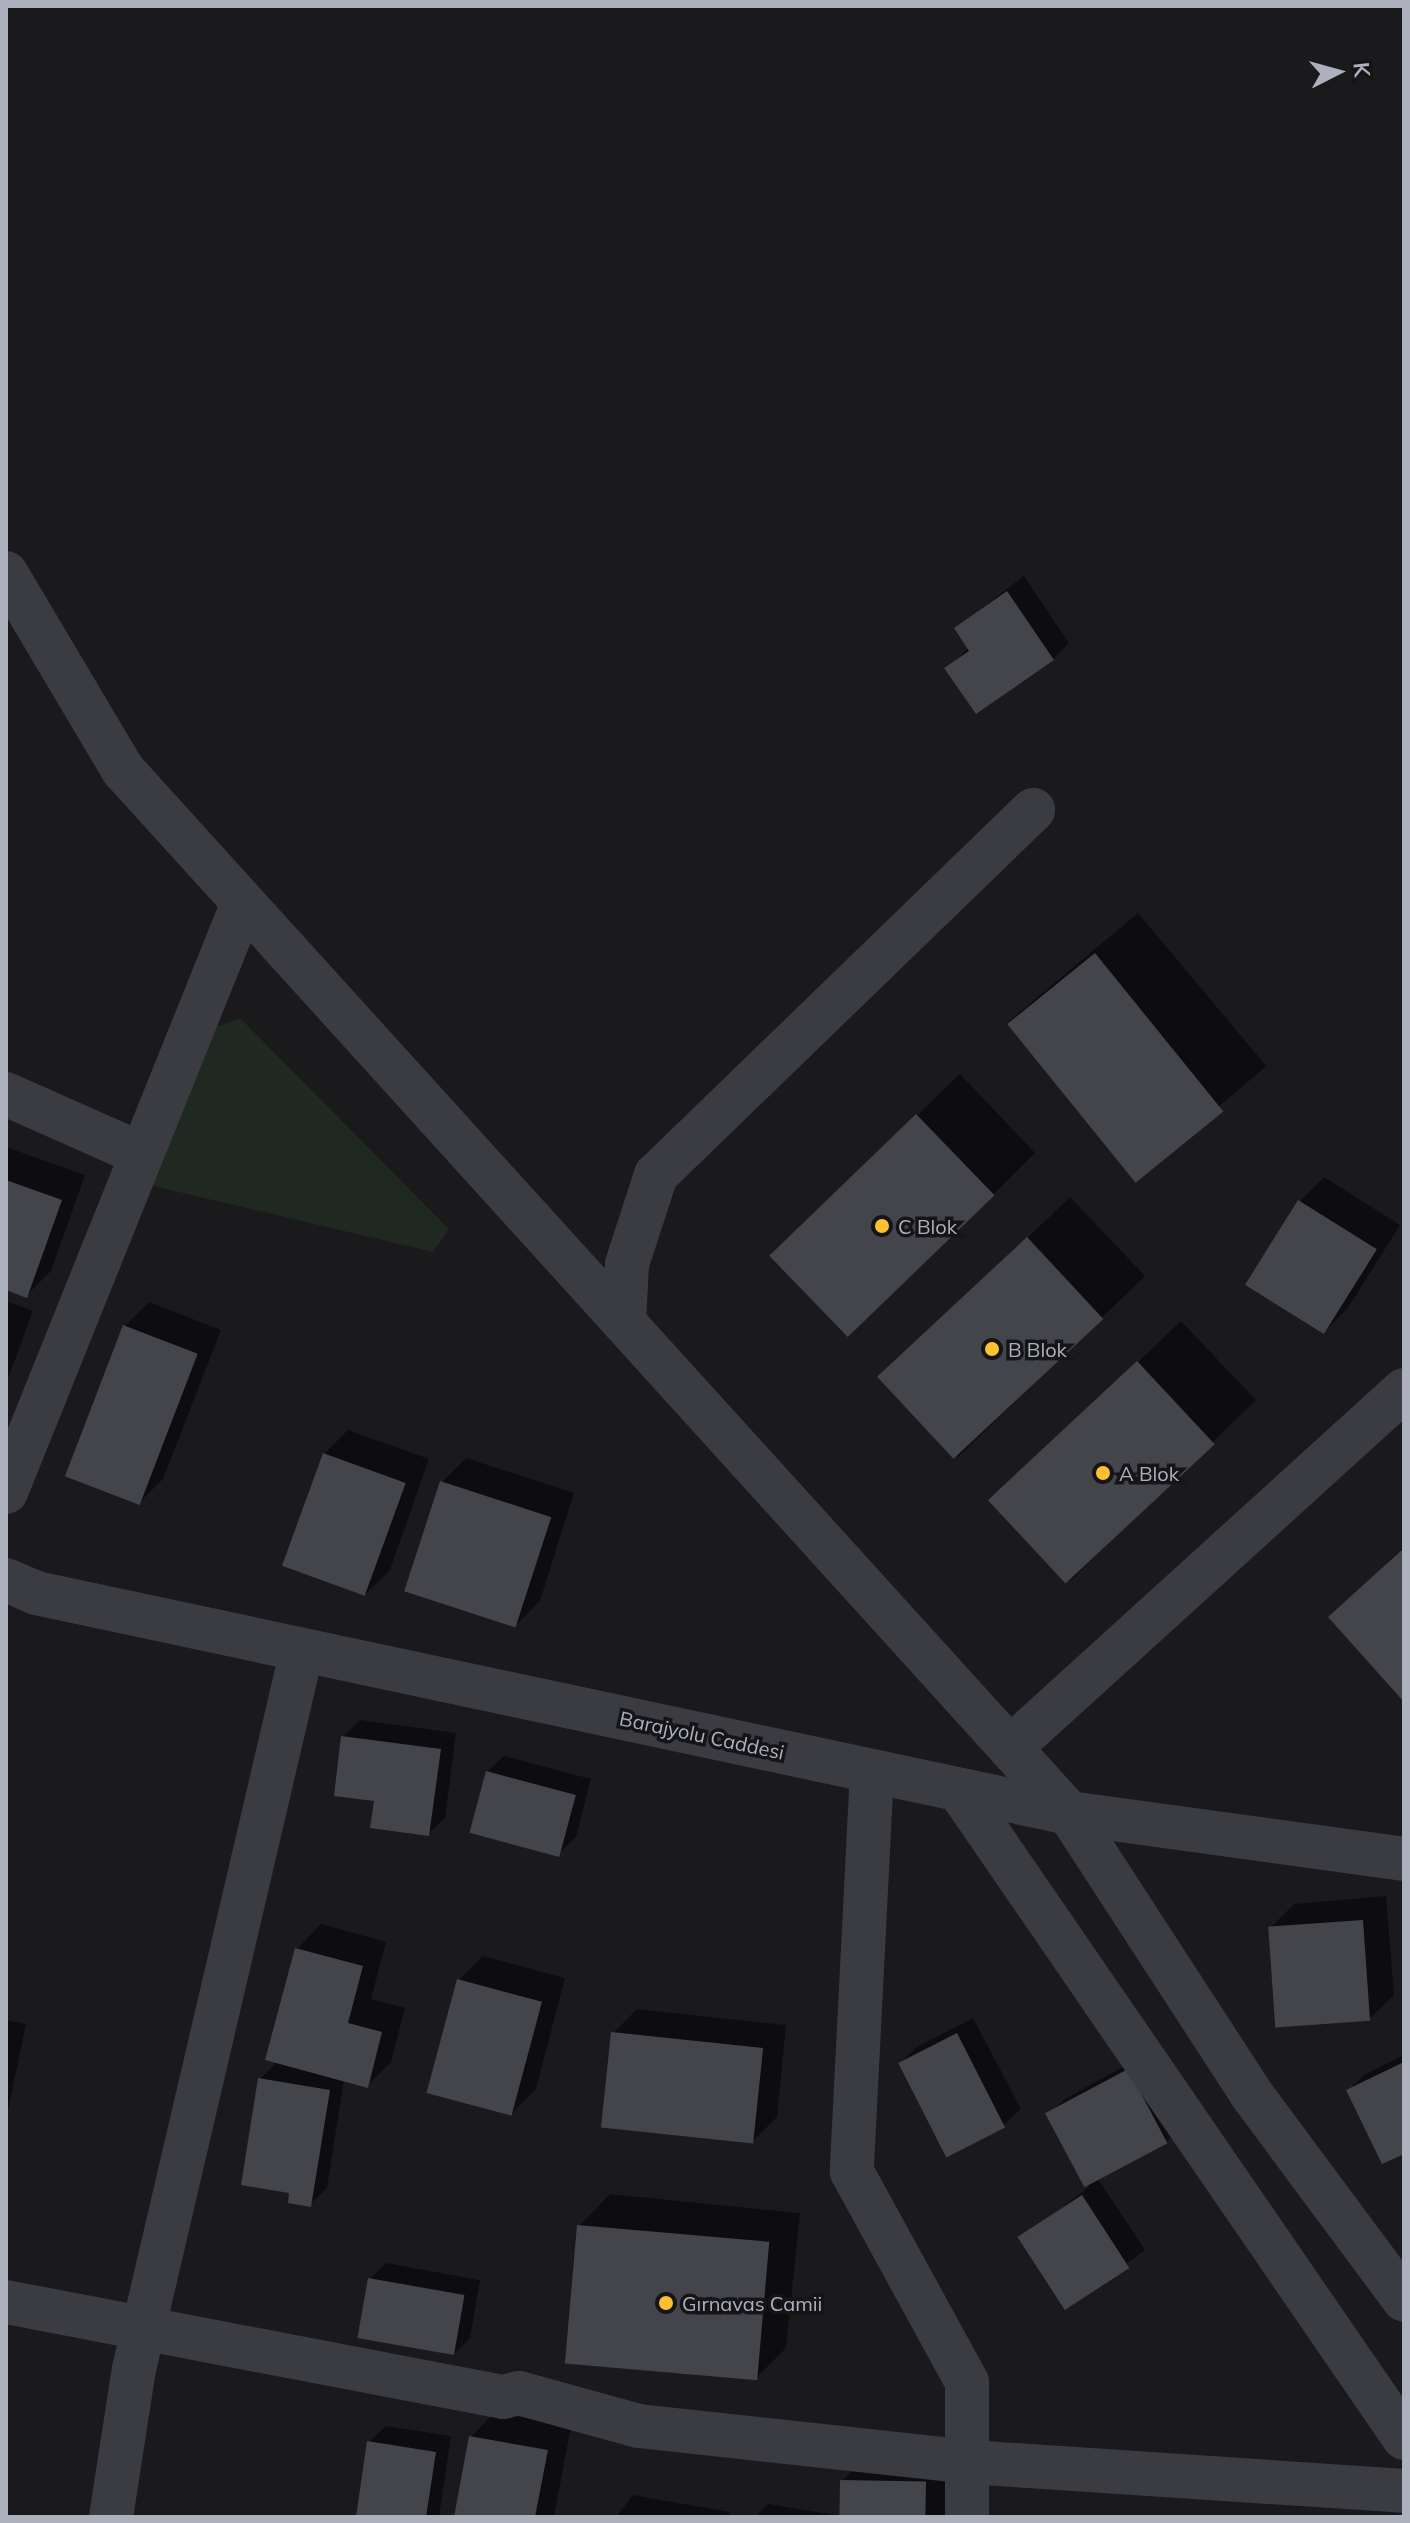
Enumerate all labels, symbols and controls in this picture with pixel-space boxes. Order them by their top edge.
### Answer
north arrow [1298,32,1378,112]
text: K [1347,61,1377,78]
place label: C Blok [898,1214,957,1238]
marker: C Blok [873,1217,891,1235]
place label: B Blok [1008,1337,1067,1361]
marker: B Blok [983,1340,1001,1358]
place label: A Blok [1119,1461,1179,1485]
marker: A Blok [1094,1464,1112,1482]
street label: Barajyolu Caddesi [617,1706,787,1764]
place label: Gırnavas Camii [682,2291,822,2315]
marker: Gırnavas Camii [657,2294,675,2312]

